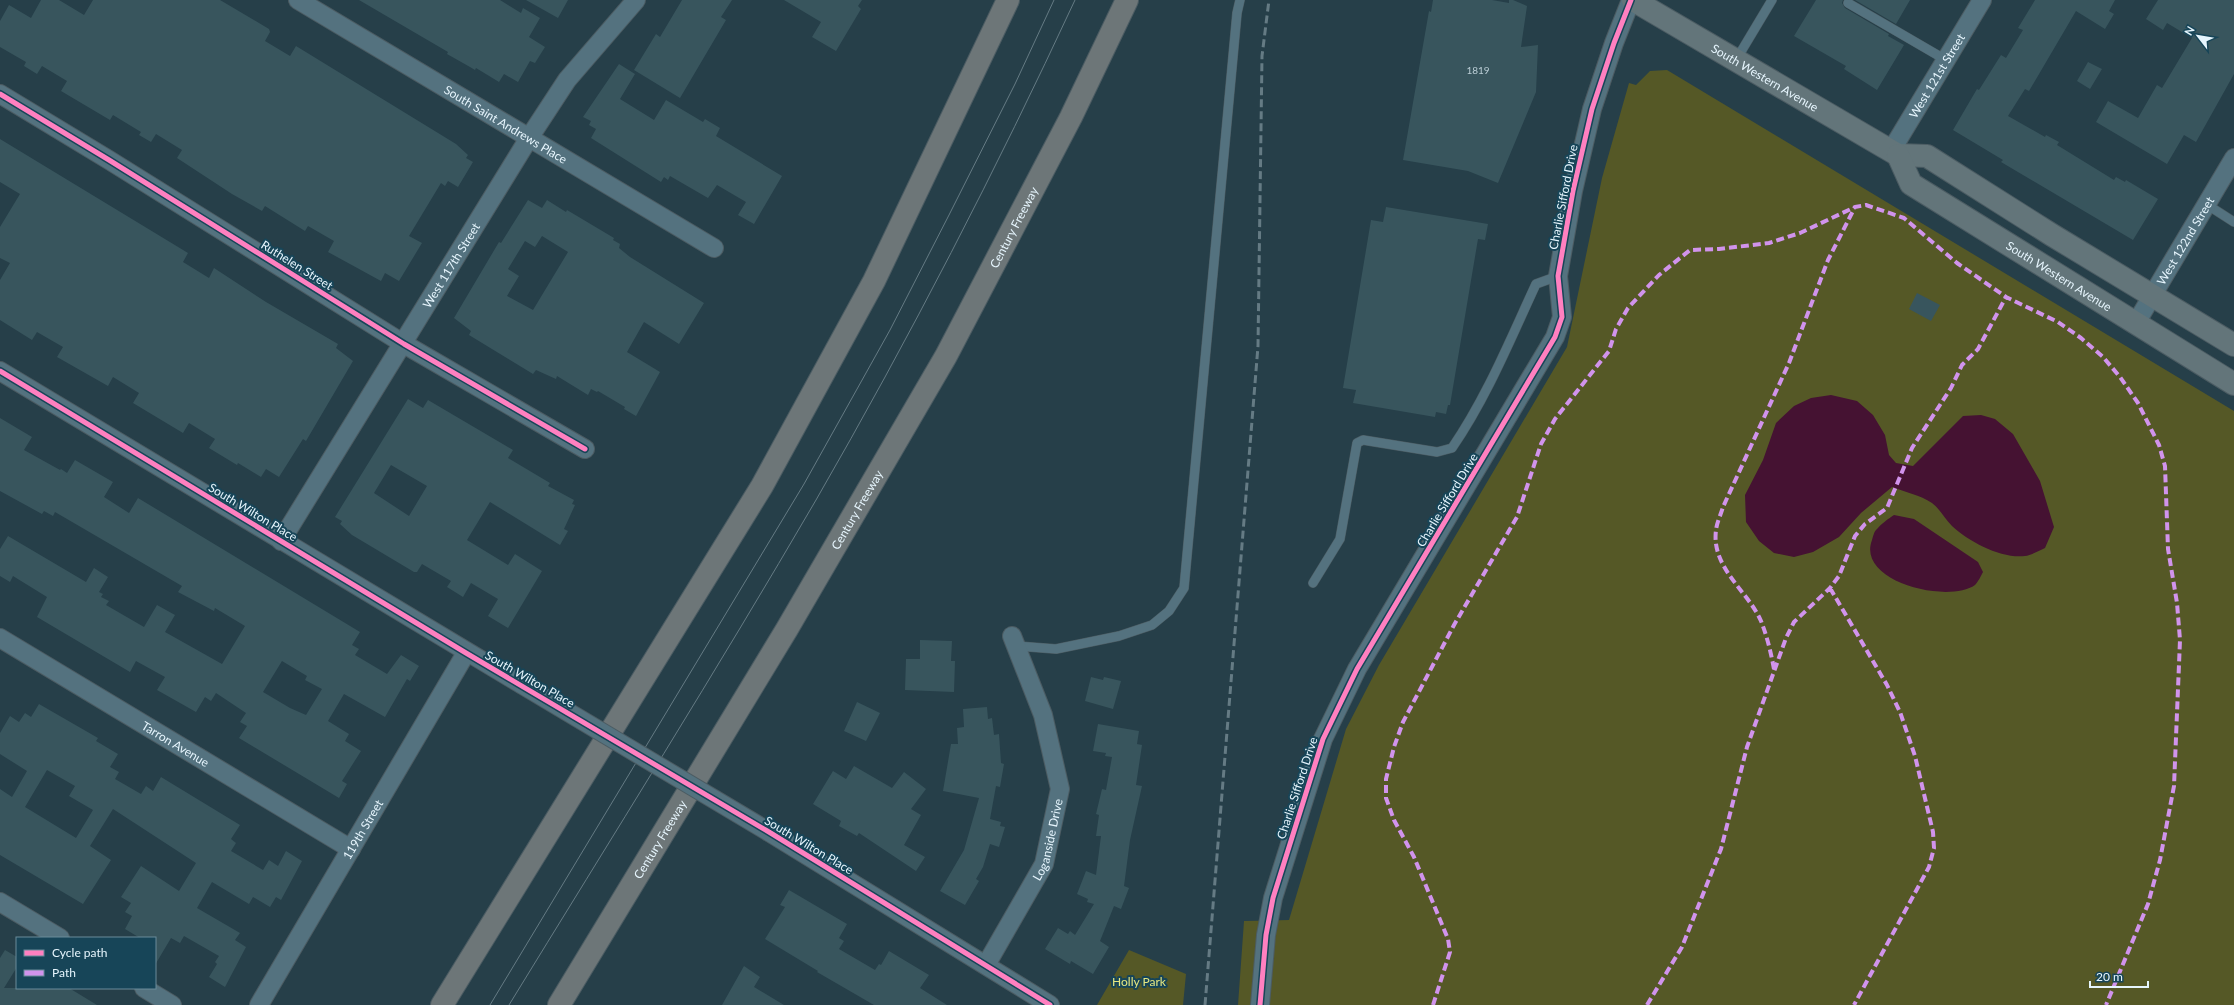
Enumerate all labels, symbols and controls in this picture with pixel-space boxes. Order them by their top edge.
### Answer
north arrow [2178,16,2218,56]
text: N [2181,24,2197,38]
street label: West 121st Street [1905,30,1968,121]
street label: South Western Avenue [1709,40,1821,114]
house number: 1819 [1466,64,1490,76]
street label: South Saint Andrews Place [442,81,570,166]
street label: Charlie Sifford Drive [1545,143,1581,251]
street label: Century Freeway [986,183,1041,270]
street label: West 122nd Street [2153,193,2217,287]
street label: West 117th Street [419,219,483,310]
street label: Ruthelen Street [258,237,336,293]
street label: South Western Avenue [2004,237,2115,314]
street label: Charlie Sifford Drive [1413,450,1481,550]
street label: Century Freeway [828,466,886,552]
street label: South Wilton Place [206,480,300,544]
street label: South Wilton Place [483,647,577,711]
street label: Tarron Avenue [139,718,212,770]
street label: Charlie Sifford Drive [1273,735,1321,841]
street label: 119th Street [339,796,386,862]
street label: Century Freeway [630,796,690,881]
street label: Loganside Drive [1029,797,1065,883]
street label: South Wilton Place [762,813,856,877]
legend [16,937,156,989]
text: Cycle path [52,945,107,960]
scale bar [2090,963,2148,989]
text: Path [52,965,76,980]
text: 20 m [2096,969,2123,984]
park label: Holly Park [1112,974,1167,989]

